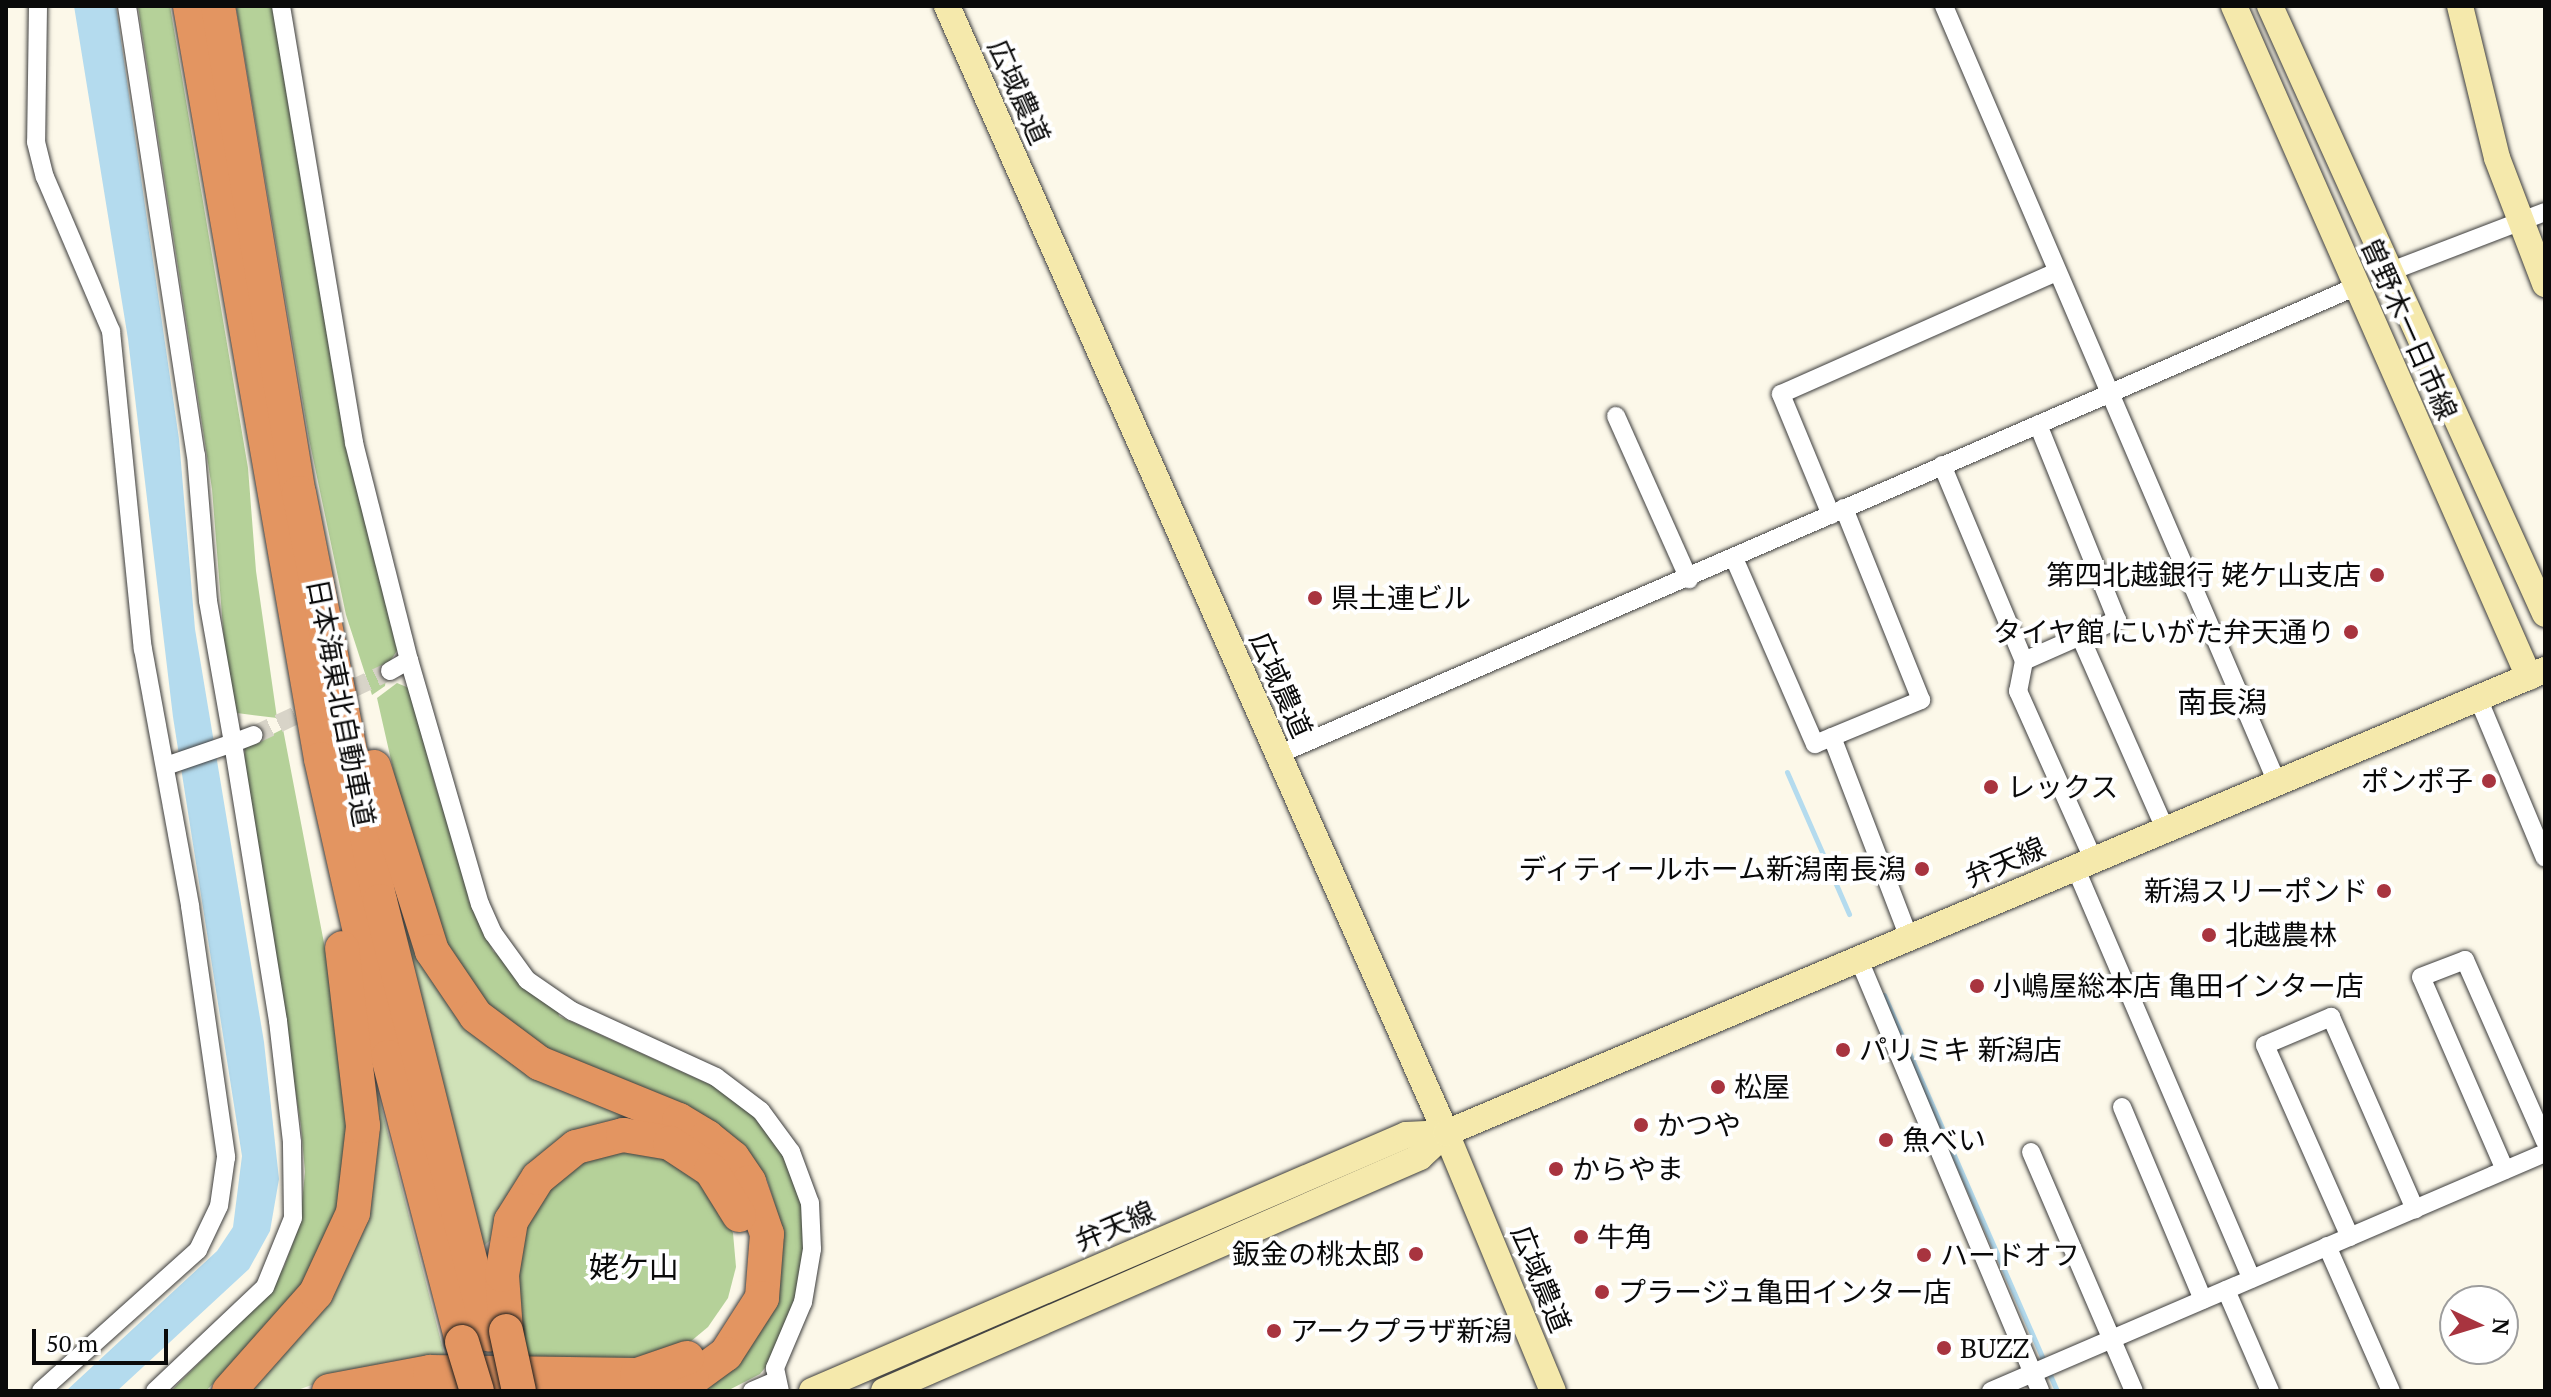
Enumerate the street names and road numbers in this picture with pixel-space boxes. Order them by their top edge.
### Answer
street label: 広域農道 [981,34,1057,150]
street label: 曽野木一日市線 [2354,233,2464,425]
street label: 日本海東北自動車道 [300,576,382,830]
street label: 広域農道 [1243,627,1319,743]
street label: 弁天線 [1960,830,2050,894]
street label: 弁天線 [1070,1194,1160,1258]
street label: 広域農道 [1504,1221,1578,1337]

